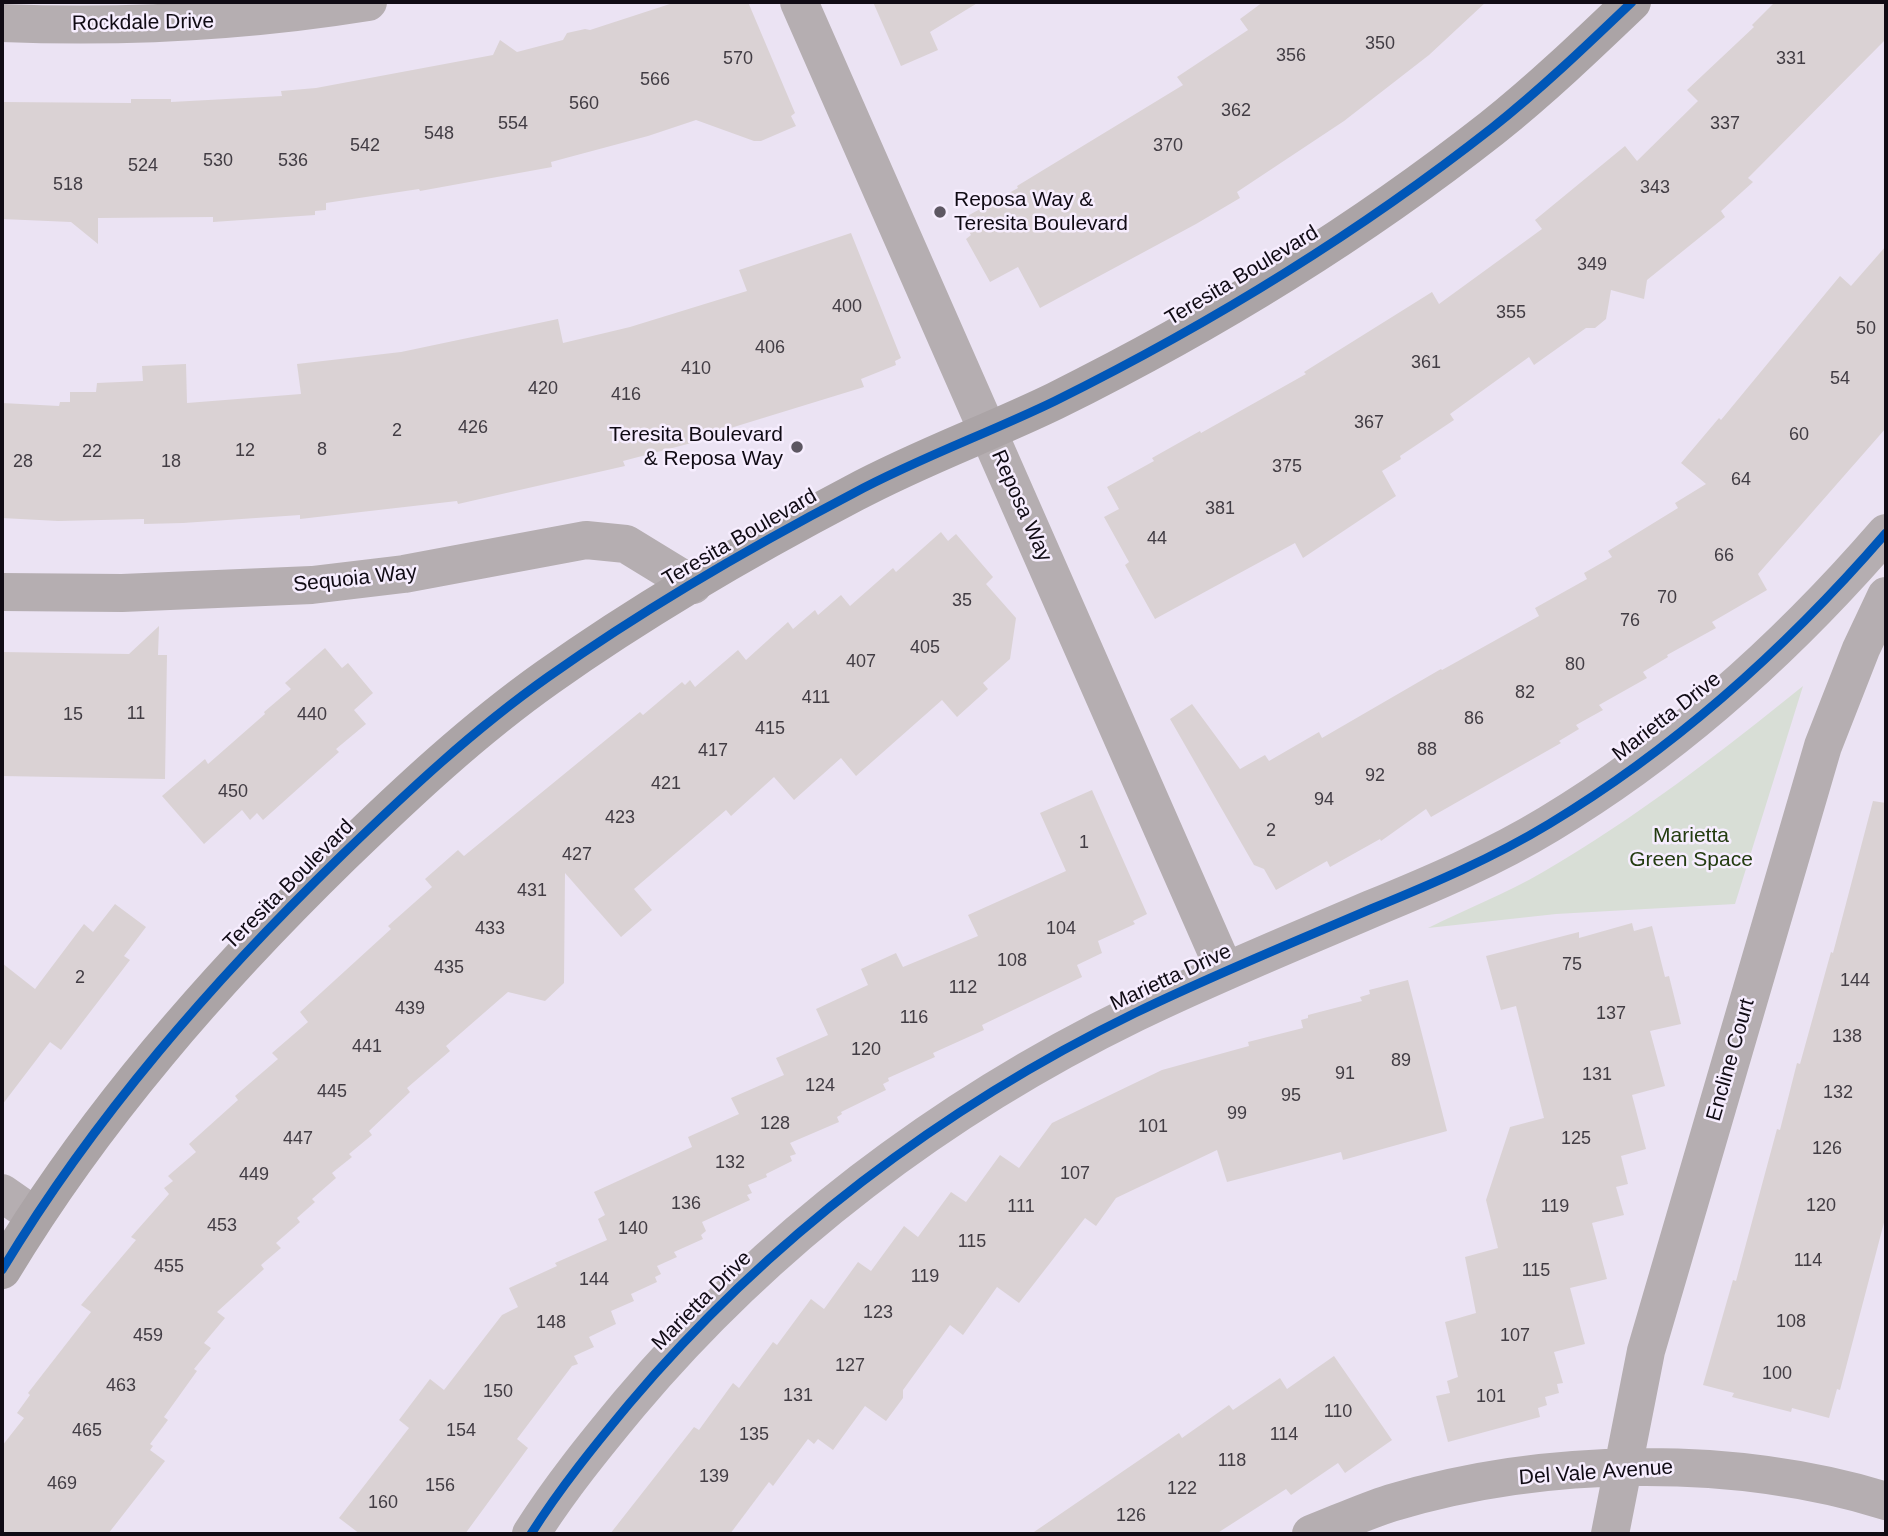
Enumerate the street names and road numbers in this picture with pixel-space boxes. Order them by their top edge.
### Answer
street label: Rockdale Drive [72,9,214,37]
street label: Teresita Boulevard [1161,220,1323,332]
street label: Reposa Way [985,446,1057,566]
street label: Teresita Boulevard [658,484,822,592]
street label: Sequoia Way [292,560,418,598]
street label: Marietta Drive [1608,667,1726,767]
street label: Teresita Boulevard [219,815,359,955]
street label: Marietta Drive [1106,939,1236,1017]
street label: Encline Court [1702,996,1760,1124]
street label: Marietta Drive [647,1246,757,1356]
street label: Del Vale Avenue [1518,1455,1674,1491]

